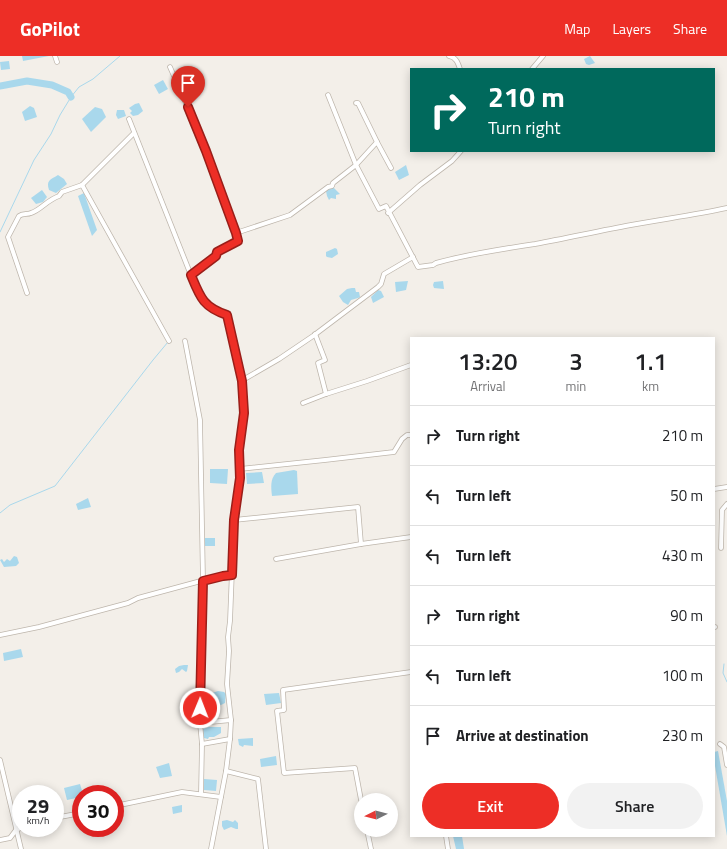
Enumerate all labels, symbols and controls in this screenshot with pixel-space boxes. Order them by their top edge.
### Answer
text: GoPilot [20,14,80,43]
text: Map [564,18,590,39]
text: Layers [612,18,651,39]
text: Share [673,18,707,39]
pin [171,66,205,107]
icon: arrive [177,72,199,94]
text: 210 m [488,75,565,118]
icon: right [422,84,474,136]
text: Turn right [488,114,561,141]
text: 13:20 [458,343,518,379]
text: 3 [569,343,583,379]
text: 1.1 [634,343,667,379]
text: Arrival [470,376,505,396]
text: min [566,376,586,396]
text: km [642,376,659,396]
text: Turn right [456,424,520,447]
text: 210 m [662,424,703,447]
icon: right [422,425,444,447]
text: Turn left [456,484,511,507]
text: 50 m [670,484,703,507]
icon: left [422,485,444,507]
text: Turn left [456,544,511,567]
text: 430 m [662,544,703,567]
icon: left [422,545,444,567]
text: Turn right [456,604,520,627]
text: 90 m [670,604,703,627]
icon: right [422,605,444,627]
text: Turn left [456,664,511,687]
text: 100 m [662,664,703,687]
icon: left [422,665,444,687]
position arrow [179,687,221,729]
text: Arrive at destination [456,724,589,747]
text: 230 m [662,724,703,747]
icon: arrive [422,725,444,747]
button: Exit [422,783,559,829]
button: Share [567,783,703,829]
speed limit sign: 30 [72,785,124,837]
text: 29 [27,790,49,821]
north arrow [354,793,398,837]
map controls [354,793,398,837]
text: km/h [27,813,49,828]

